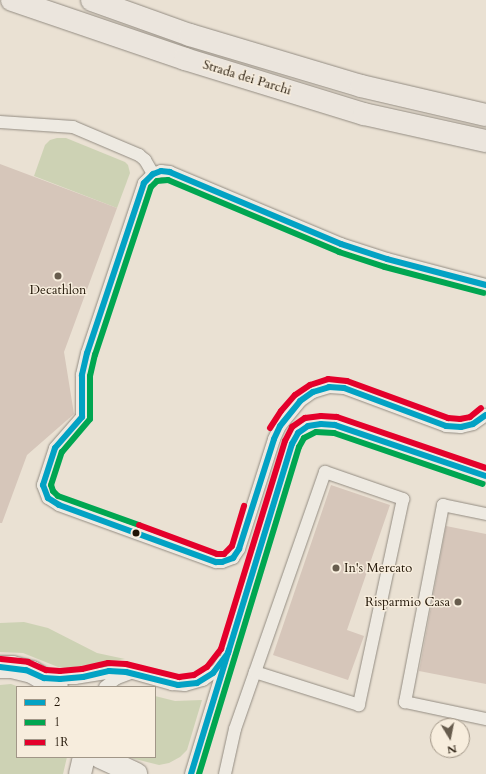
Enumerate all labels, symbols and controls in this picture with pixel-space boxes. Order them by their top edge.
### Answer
street label: Strada dei Parchi [201,57,293,99]
marker: Decathlon [53,271,63,281]
place label: Decathlon [30,282,86,298]
unlabelled marker [131,528,141,538]
place label: In's Mercato [344,560,412,576]
marker: In's Mercato [331,563,341,573]
place label: Risparmio Casa [365,594,450,610]
marker: Risparmio Casa [453,597,463,607]
legend [16,686,156,758]
text: 2 [54,694,60,710]
text: 1 [54,714,60,730]
north arrow [430,718,470,758]
text: 1R [54,734,68,750]
text: N [446,741,458,758]

